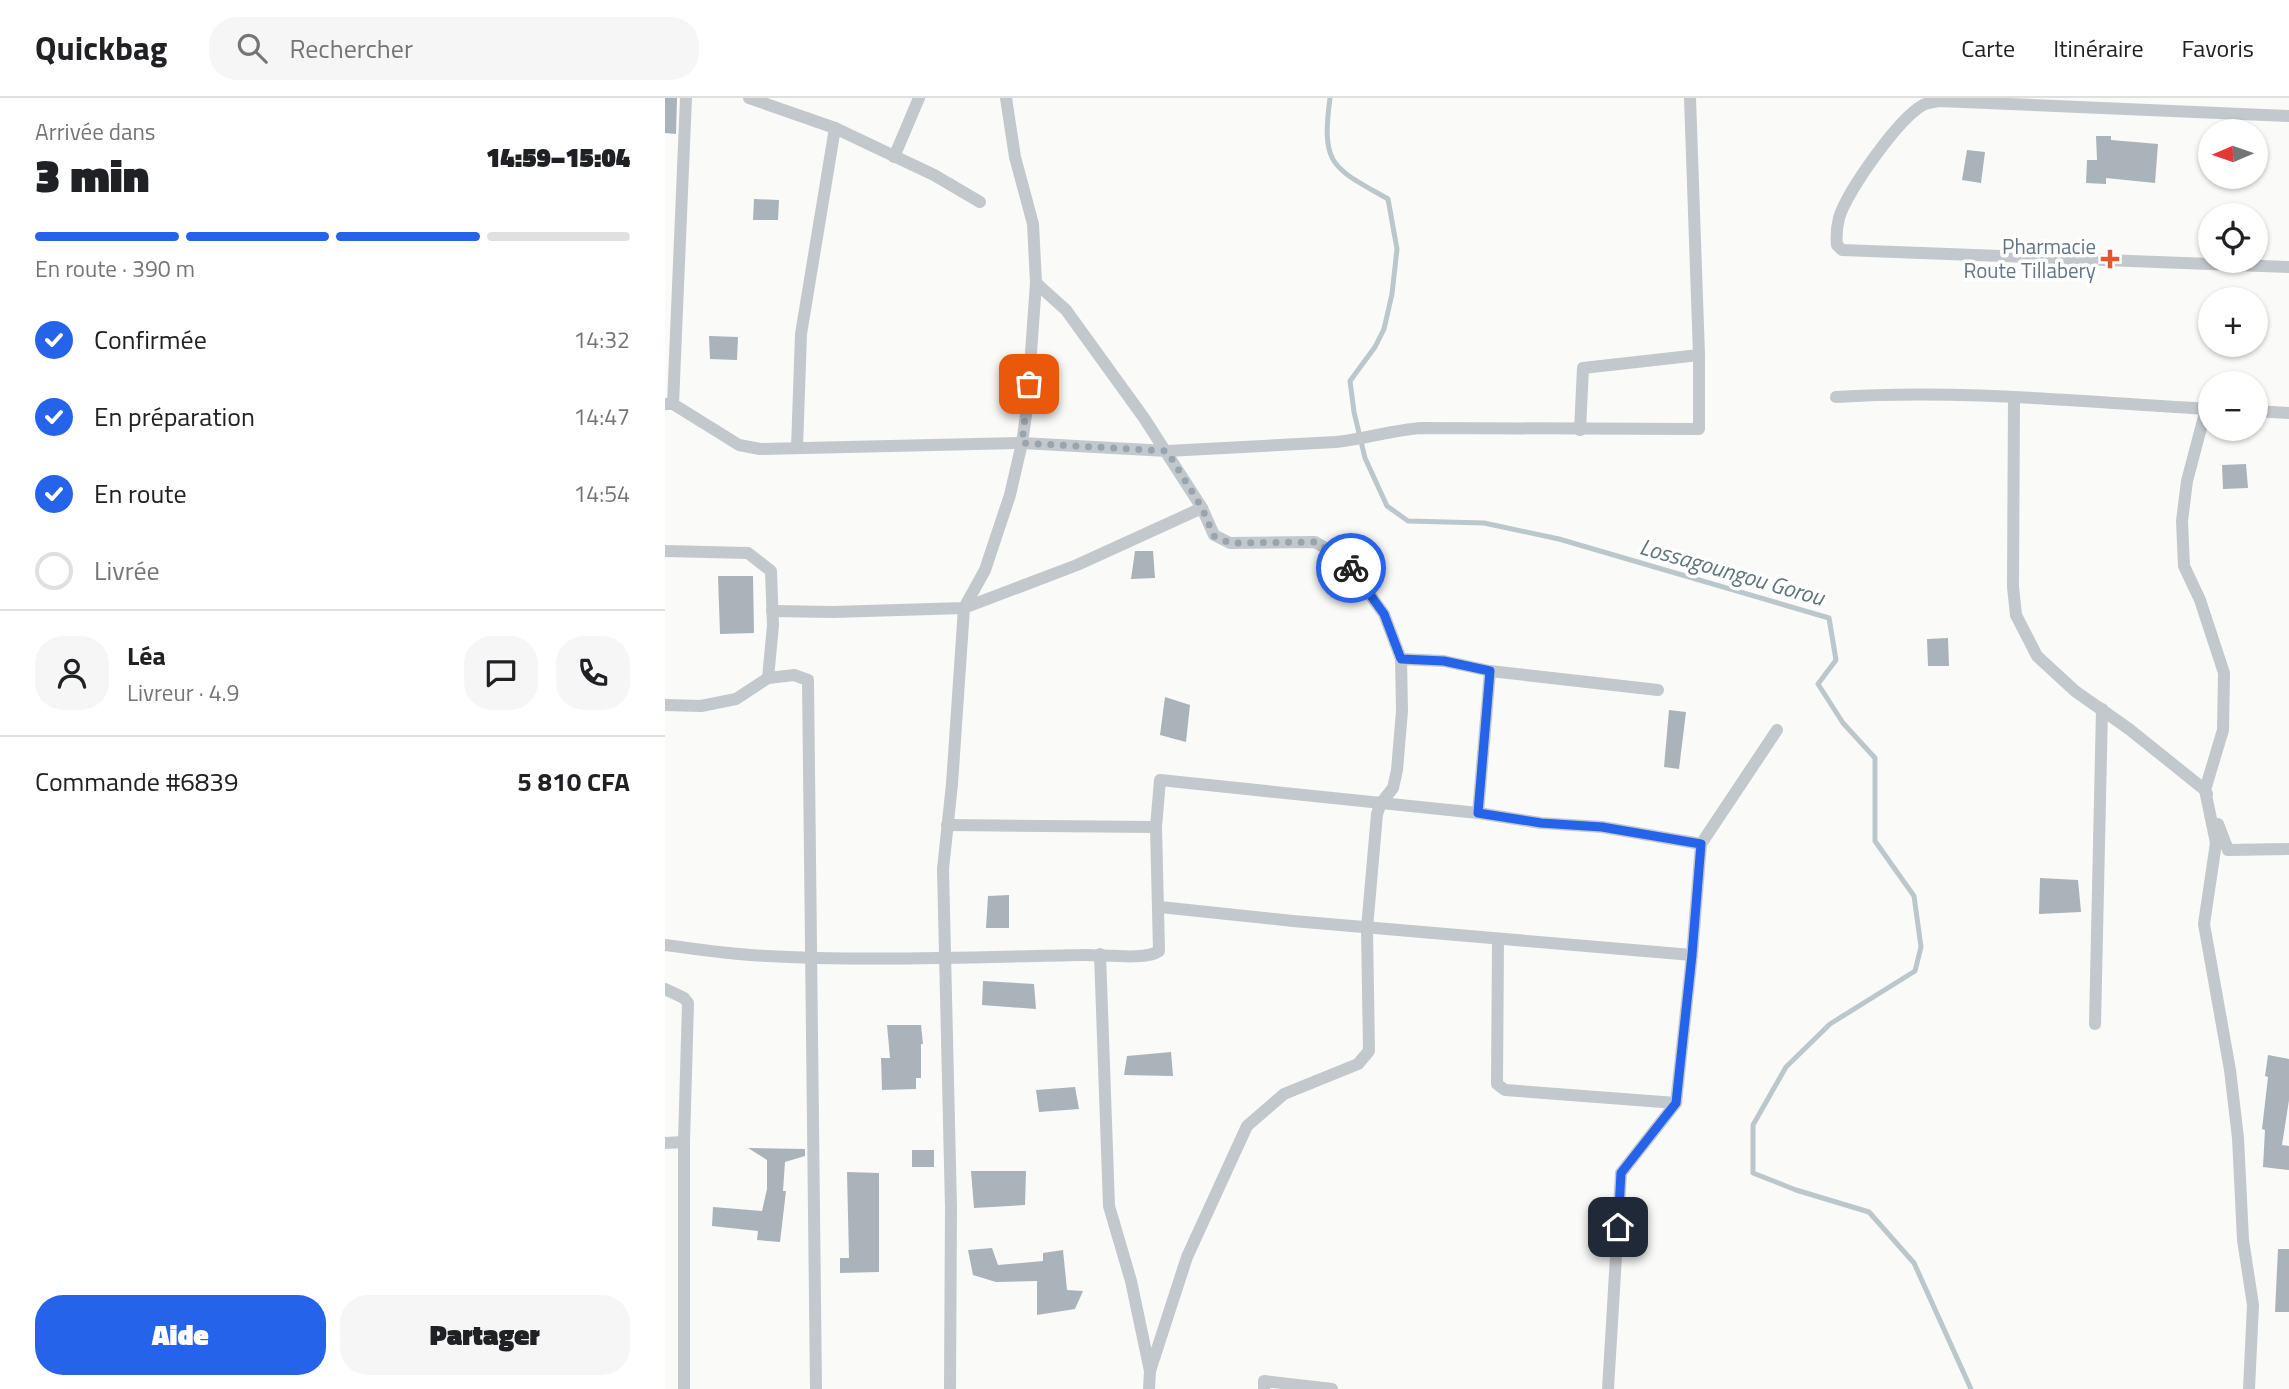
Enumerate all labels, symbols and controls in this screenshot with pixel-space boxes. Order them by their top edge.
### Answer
search box [209,17,699,80]
text: Quickbag [35,23,167,73]
icon: search [233,29,271,67]
text: Rechercher [289,29,413,68]
text: Carte [1961,30,2015,66]
text: Itinéraire [2053,30,2144,66]
text: Favoris [2182,30,2254,66]
text: Arrivée dans [35,114,156,149]
north arrow [2198,119,2268,189]
map controls [2198,119,2268,441]
text: 14:59–15:04 [486,138,630,177]
text: 3 min [35,140,149,210]
button: locate [2198,203,2268,273]
place label: Pharmacie Route Tillabery [1963,230,2096,286]
text: En route · 390 m [35,251,195,286]
marker: Pharmacie Route Tillabery [2102,251,2118,267]
button: + [2198,287,2268,357]
text: Confirmée [94,320,207,359]
icon: check [35,321,73,359]
text: 14:32 [573,322,630,357]
pin [999,354,1059,414]
icon: bag [1010,365,1048,403]
button: − [2198,371,2268,441]
text: En préparation [94,397,255,436]
icon: check [35,398,73,436]
text: 14:47 [573,399,630,434]
text: En route [94,474,187,513]
icon: check [35,475,73,513]
text: 14:54 [573,476,630,511]
water label: Lossagoungou Gorou [1636,528,1830,615]
courier [1316,533,1386,603]
icon: bike [1332,549,1370,587]
text: Livrée [94,551,160,590]
button: person [35,636,109,710]
text: Léa [127,636,166,675]
button: chat [464,636,538,710]
button: phone [556,636,630,710]
text: Livreur · 4.9 [127,675,239,710]
text: Commande #6839 [35,762,238,801]
text: 5 810 CFA [517,762,630,801]
pin [1588,1197,1648,1257]
icon: home [1599,1208,1637,1246]
button: Aide [35,1295,326,1375]
button: Partager [340,1295,630,1375]

